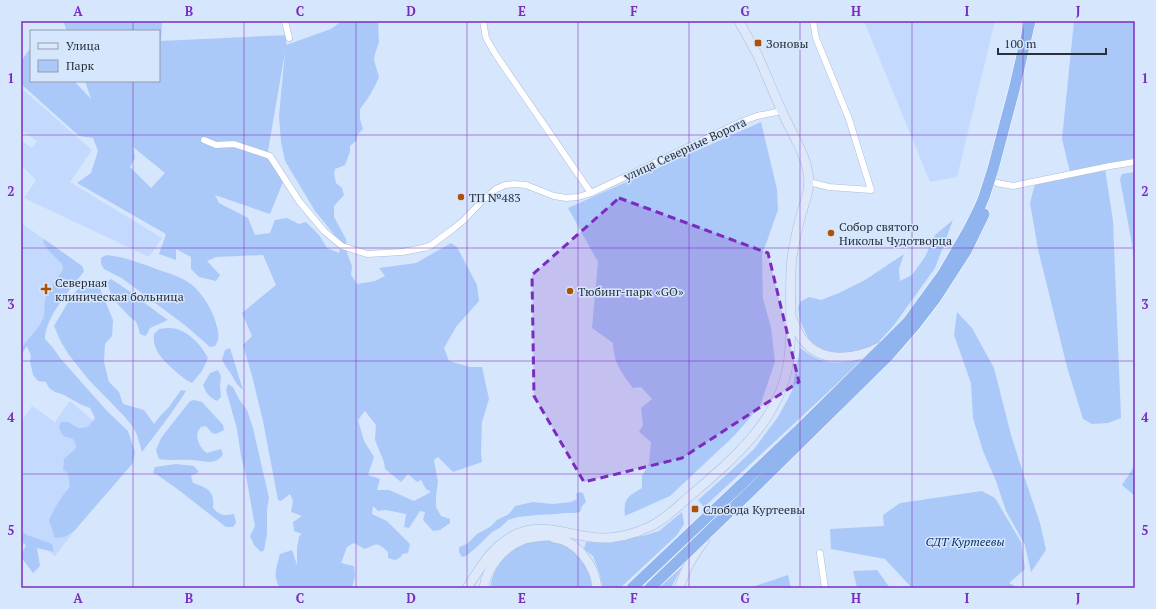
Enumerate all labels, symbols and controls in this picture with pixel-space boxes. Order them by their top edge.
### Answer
text: A [73,2,83,20]
text: B [185,2,193,20]
text: C [296,2,304,20]
text: D [406,2,416,20]
text: E [518,2,526,20]
text: F [630,2,638,20]
text: G [740,2,750,20]
text: H [851,2,861,20]
text: I [965,2,970,20]
text: J [1076,2,1081,20]
legend [30,30,160,82]
scale bar [998,30,1106,56]
place label: Зоновы [766,36,809,51]
text: 100 m [1004,36,1037,51]
text: Улица [66,38,100,53]
marker: Зоновы [753,38,763,48]
text: Парк [66,58,94,73]
text: 1 [7,69,15,87]
text: 1 [1141,69,1149,87]
street label: улица Северные Ворота [621,114,749,184]
text: 2 [7,182,15,200]
text: 2 [1141,182,1149,200]
place label: ТП №483 [469,190,521,205]
marker: ТП №483 [456,192,466,202]
place label: Собор святого Николы Чудотворца [839,219,952,248]
marker: Собор святого Николы Чудотворца [826,228,836,238]
place label: Северная клиническая больница [55,275,184,304]
marker: Северная клиническая больница [40,283,52,295]
place label: Тюбинг-парк «GO» [578,284,684,299]
marker: Тюбинг-парк «GO» [565,286,575,296]
text: 3 [7,295,15,313]
text: 3 [1141,295,1149,313]
text: 4 [7,408,15,426]
text: 4 [1141,408,1149,426]
place label: Слобода Куртеевы [703,502,805,517]
marker: Слобода Куртеевы [690,504,700,514]
text: 5 [7,521,15,539]
text: 5 [1141,521,1149,539]
park label: СДТ Куртеевы [925,534,1005,549]
text: A [73,589,83,607]
text: B [185,589,193,607]
text: C [296,589,304,607]
text: D [406,589,416,607]
text: E [518,589,526,607]
text: F [630,589,638,607]
text: G [740,589,750,607]
text: H [851,589,861,607]
text: I [965,589,970,607]
text: J [1076,589,1081,607]

